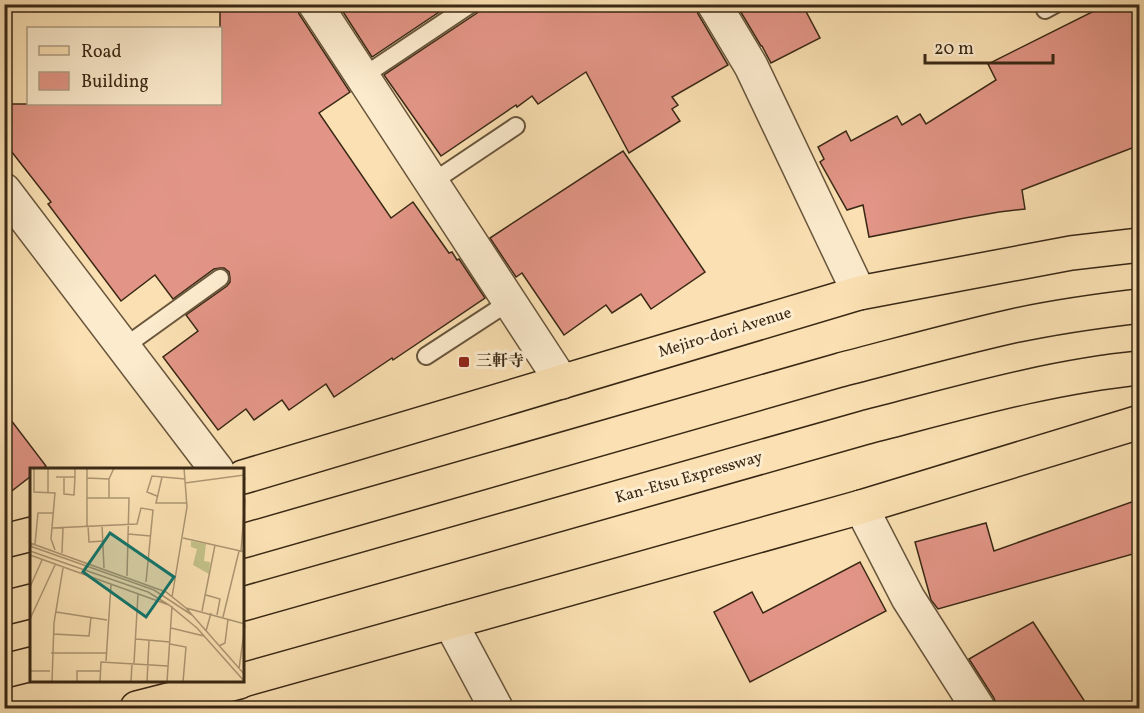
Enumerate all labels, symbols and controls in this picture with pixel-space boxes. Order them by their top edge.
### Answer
legend [27,27,222,105]
scale bar [925,27,1052,65]
text: 20 m [934,37,974,62]
text: Road [81,40,122,65]
text: Building [81,70,149,95]
street label: Mejiro-dori Avenue [656,302,794,364]
place label: 三軒寺 [476,351,524,373]
marker: 三軒寺 [457,355,471,369]
street label: Kan-Etsu Expressway [613,446,766,510]
inset map [30,468,244,683]

